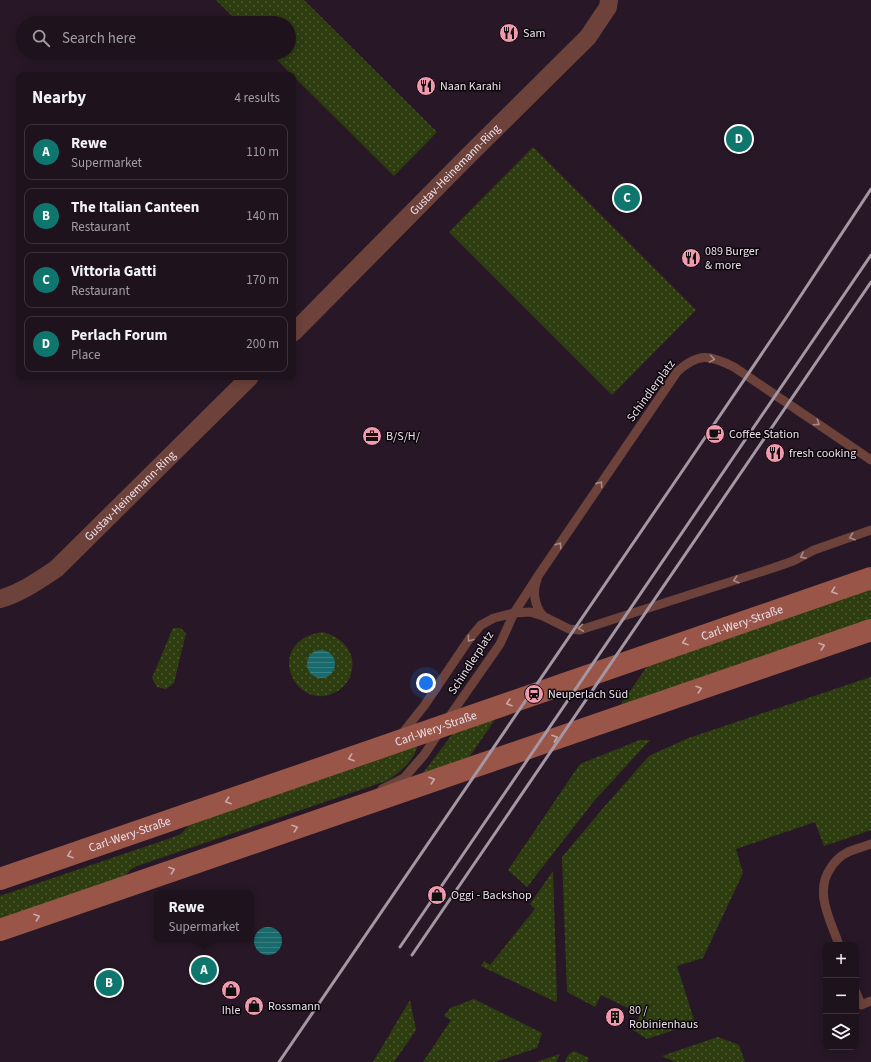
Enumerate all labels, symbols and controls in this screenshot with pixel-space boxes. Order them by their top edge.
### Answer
search box [16,16,296,60]
restaurant icon: Sam [498,22,520,44]
place label: Sam [523,25,545,42]
icon: search [30,27,52,49]
text: Search here [62,28,136,49]
restaurant icon: Naan Karahi [415,75,437,97]
place label: Naan Karahi [440,78,501,95]
text: Nearby [32,86,86,110]
text: 4 results [235,89,280,107]
street label: Gustav-Heinemann-Ring [406,120,504,219]
pin: D [726,124,752,154]
text: Rewe [71,133,107,154]
text: A [42,143,50,161]
text: 110 m [246,143,279,161]
text: Supermarket [71,154,142,172]
pin: C [614,183,640,213]
text: The Italian Canteen [71,197,199,218]
text: B [42,207,50,225]
text: 140 m [246,207,279,225]
text: Restaurant [71,218,130,236]
place label: 089 Burger & more [705,243,760,274]
restaurant icon: 089 Burger & more [680,247,702,269]
text: Vittoria Gatti [71,261,156,282]
text: C [42,271,50,289]
text: 170 m [246,271,279,289]
text: Restaurant [71,282,130,300]
text: Perlach Forum [71,325,167,346]
text: D [42,335,50,353]
text: 200 m [246,335,279,353]
text: Place [71,346,100,364]
one-way arrow [709,354,715,363]
street label: Schindlerplatz [623,357,679,425]
one-way arrow [813,419,820,426]
cafe icon: Coffee Station [704,423,726,445]
office icon: B/S/H/ [361,425,383,447]
place label: Coffee Station [729,426,799,443]
place label: B/S/H/ [386,428,421,445]
restaurant icon: fresh cooking [764,442,786,464]
place label: fresh cooking [789,445,856,462]
street label: Gustav-Heinemann-Ring [81,447,180,545]
one-way arrow [595,482,602,489]
one-way arrow [849,532,856,540]
one-way arrow [554,542,561,549]
one-way arrow [800,551,807,559]
one-way arrow [732,575,739,584]
one-way arrow [831,586,838,595]
street label: Carl-Wery-Straße [699,601,785,645]
one-way arrow [578,623,584,632]
street label: Schindlerplatz [444,628,498,698]
one-way arrow [468,634,475,641]
one-way arrow [681,638,688,646]
one-way arrow [818,643,825,651]
your location [416,673,436,693]
station icon: Neuperlach Süd [523,683,545,705]
one-way arrow [695,685,702,693]
place label: Neuperlach Süd [548,686,628,703]
one-way arrow [505,698,512,706]
street label: Carl-Wery-Straße [392,706,479,750]
one-way arrow [552,734,559,743]
one-way arrow [347,754,354,762]
one-way arrow [429,776,436,785]
one-way arrow [225,796,232,804]
street label: Carl-Wery-Straße [86,812,173,856]
one-way arrow [291,824,298,832]
one-way arrow [66,850,73,858]
one-way arrow [169,866,176,875]
shop icon: Oggi - Backshop [426,884,448,906]
place label: Oggi - Backshop [451,887,532,904]
popup [154,890,254,942]
text: Rewe [169,897,205,918]
one-way arrow [33,913,40,922]
text: Supermarket [169,918,239,936]
map controls [823,942,859,1050]
button: + [823,942,859,978]
pin: A [191,955,217,985]
pin: B [96,968,122,998]
button: − [823,978,859,1014]
shop icon: Ihle [220,979,242,1001]
shop icon: Rossmann [243,995,265,1017]
place label: Rossmann [268,998,320,1015]
place label: Ihle [222,1002,240,1019]
place label: 80 / Robinienhaus [629,1002,698,1033]
building icon: 80 / Robinienhaus [604,1006,626,1028]
button: layers [823,1014,859,1050]

